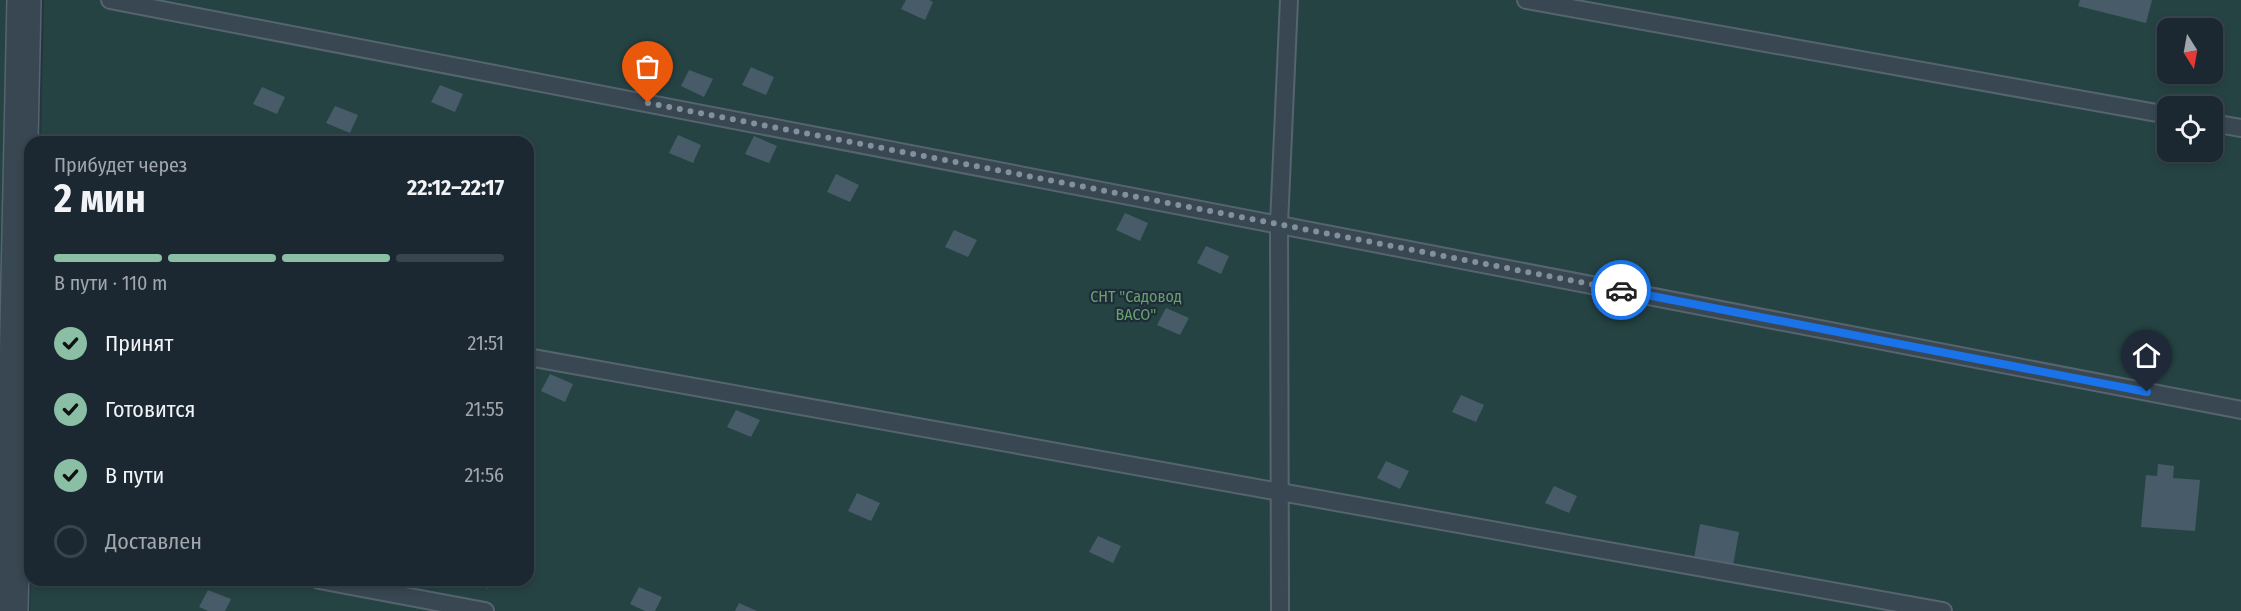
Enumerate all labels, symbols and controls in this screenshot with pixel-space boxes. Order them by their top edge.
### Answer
north arrow [2157,18,2223,84]
map controls [2157,18,2223,162]
pin [622,41,673,103]
icon: bag [631,50,664,83]
button: locate [2157,96,2223,162]
text: Прибудет через [54,153,187,177]
text: 22:12–22:17 [407,174,504,201]
text: 2 мин [54,176,146,222]
courier [1591,260,1651,320]
text: В пути · 110 m [54,271,167,295]
icon: car [1605,274,1638,307]
park label: СНТ "Садовод ВАСО" [1090,287,1182,324]
icon: check [54,327,87,360]
text: Принят [105,330,173,357]
pin [2121,330,2172,392]
text: 21:51 [468,331,504,355]
icon: home [2130,339,2163,372]
icon: check [54,393,87,426]
text: Готовится [105,396,196,423]
text: 21:55 [465,397,504,421]
icon: check [54,459,87,492]
text: В пути [105,462,164,489]
text: 21:56 [464,463,504,487]
text: Доставлен [105,528,202,555]

